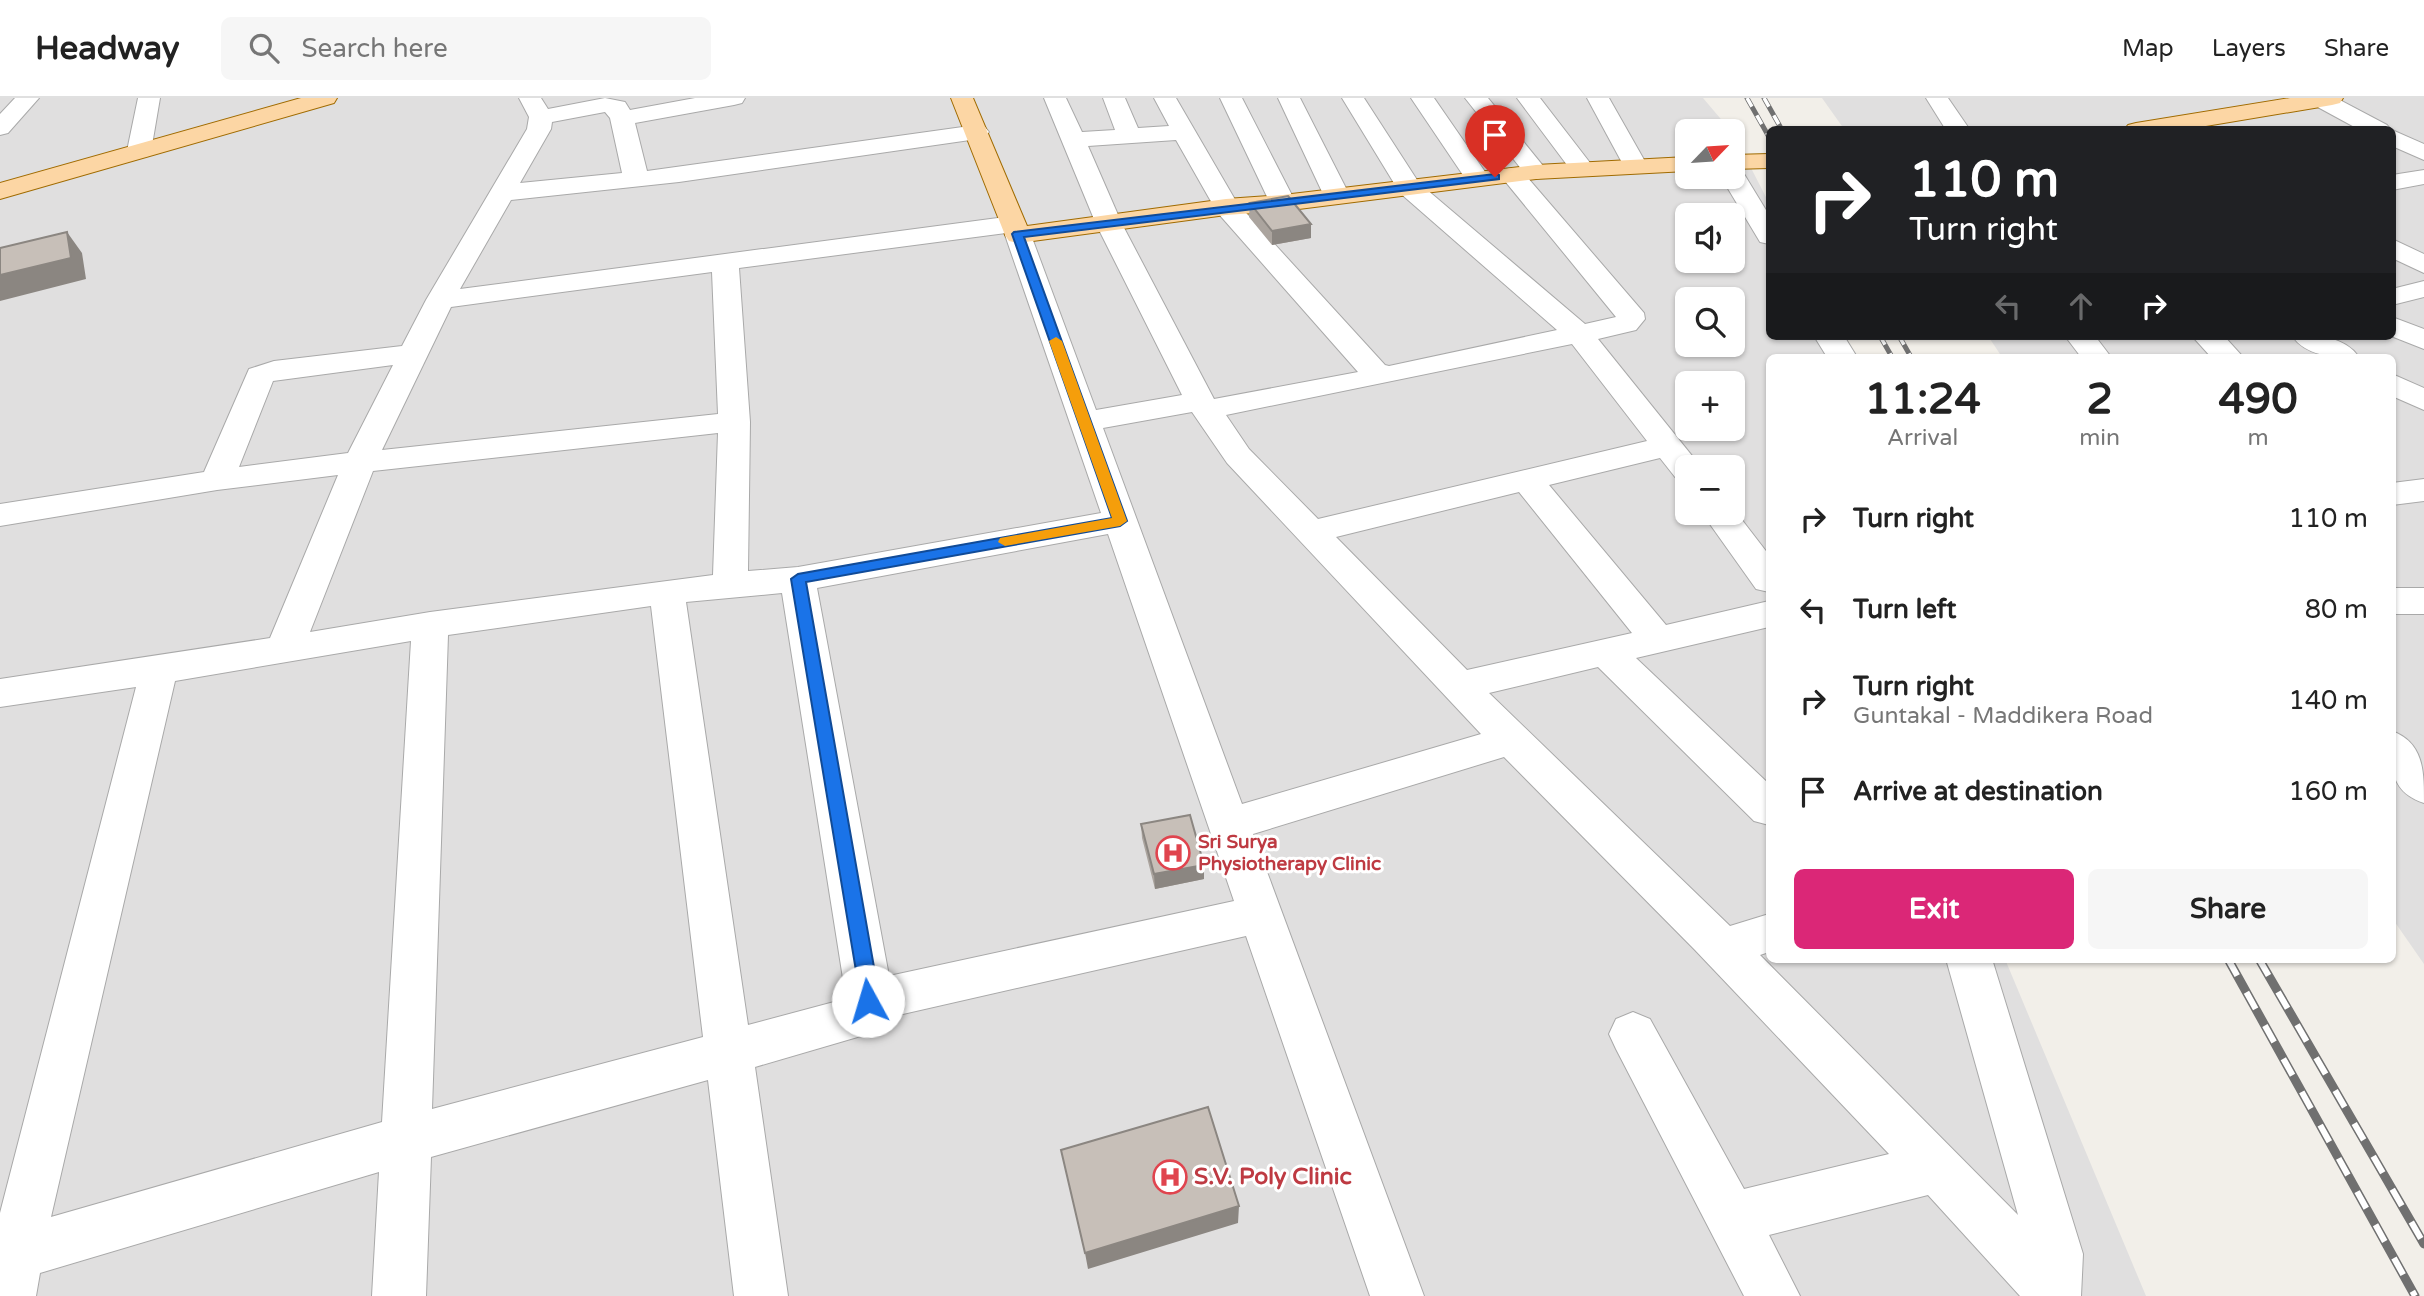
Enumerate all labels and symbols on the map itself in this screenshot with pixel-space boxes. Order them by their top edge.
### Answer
pin [1465,105,1525,177]
north arrow [1675,119,1745,189]
place label: Sri Surya Physiotherapy Clinic [1198,831,1381,876]
hospital icon: Sri Surya Physiotherapy Clinic [1154,834,1192,872]
position arrow [831,964,905,1038]
hospital icon: S.V. Poly Clinic [1151,1158,1189,1196]
place label: S.V. Poly Clinic [1194,1163,1352,1191]

